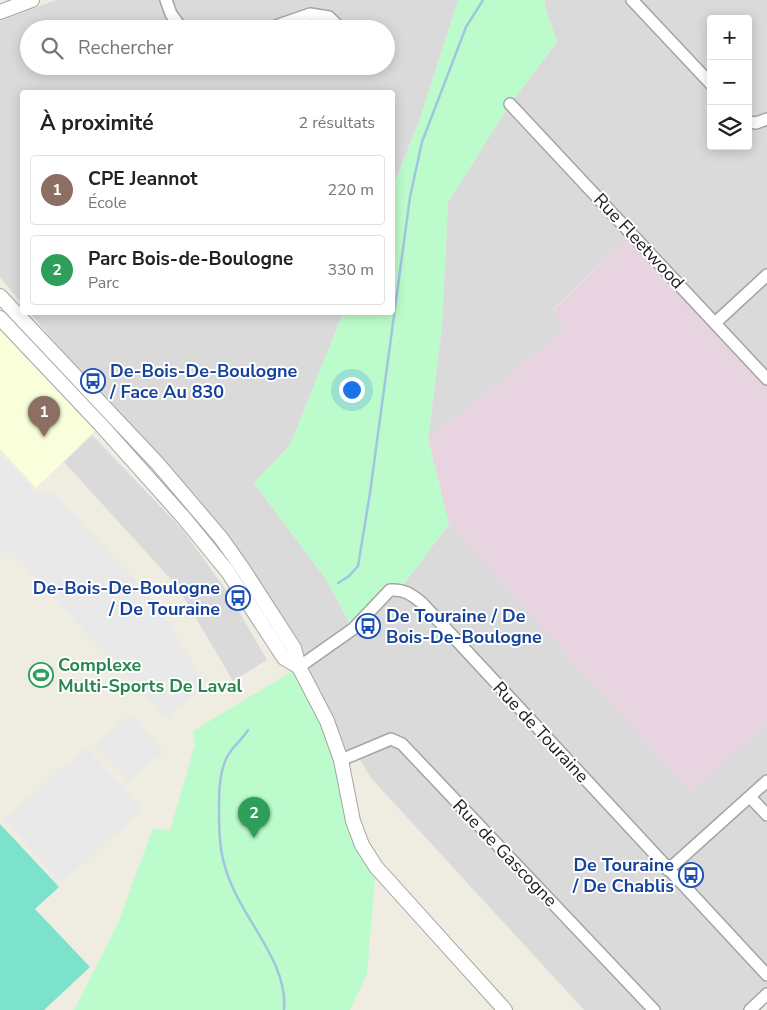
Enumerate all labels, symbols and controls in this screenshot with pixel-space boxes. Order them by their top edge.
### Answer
map controls [707,15,752,150]
button: + [707,15,752,60]
search box [20,20,395,75]
icon: search [38,34,66,62]
text: Rechercher [78,35,173,61]
button: − [707,60,752,105]
button: layers [707,105,752,150]
text: À proximité [40,109,154,137]
text: 2 résultats [299,112,375,134]
text: CPE Jeannot [88,166,198,192]
text: 1 [52,179,62,201]
text: 220 m [327,179,374,201]
street label: Rue Fleetwood [588,188,690,294]
text: École [88,192,127,214]
text: Parc Bois-de-Boulogne [88,246,293,272]
text: 2 [52,259,62,281]
text: 330 m [327,259,374,281]
text: Parc [88,272,119,294]
place label: De-Bois-De-Boulogne / Face Au 830 [109,359,298,404]
bus stop icon: De-Bois-De-Boulogne / Face Au 830 [80,368,106,394]
your location [339,377,365,403]
pin: 1 [28,396,60,437]
place label: De-Bois-De-Boulogne / De Touraine [33,576,220,621]
bus stop icon: De-Bois-De-Boulogne / De Touraine [225,585,251,611]
place label: De Touraine / De Bois-De-Boulogne [386,604,542,649]
bus stop icon: De Touraine / De Bois-De-Boulogne [355,613,381,639]
place label: Complexe Multi-Sports De Laval [58,653,243,698]
sports icon: Complexe Multi-Sports De Laval [28,662,54,688]
street label: Rue de Touraine [488,676,594,788]
street label: Rue de Gascogne [447,794,563,912]
pin: 2 [238,797,270,838]
place label: De Touraine / De Chablis [572,853,674,898]
bus stop icon: De Touraine / De Chablis [678,862,704,888]

